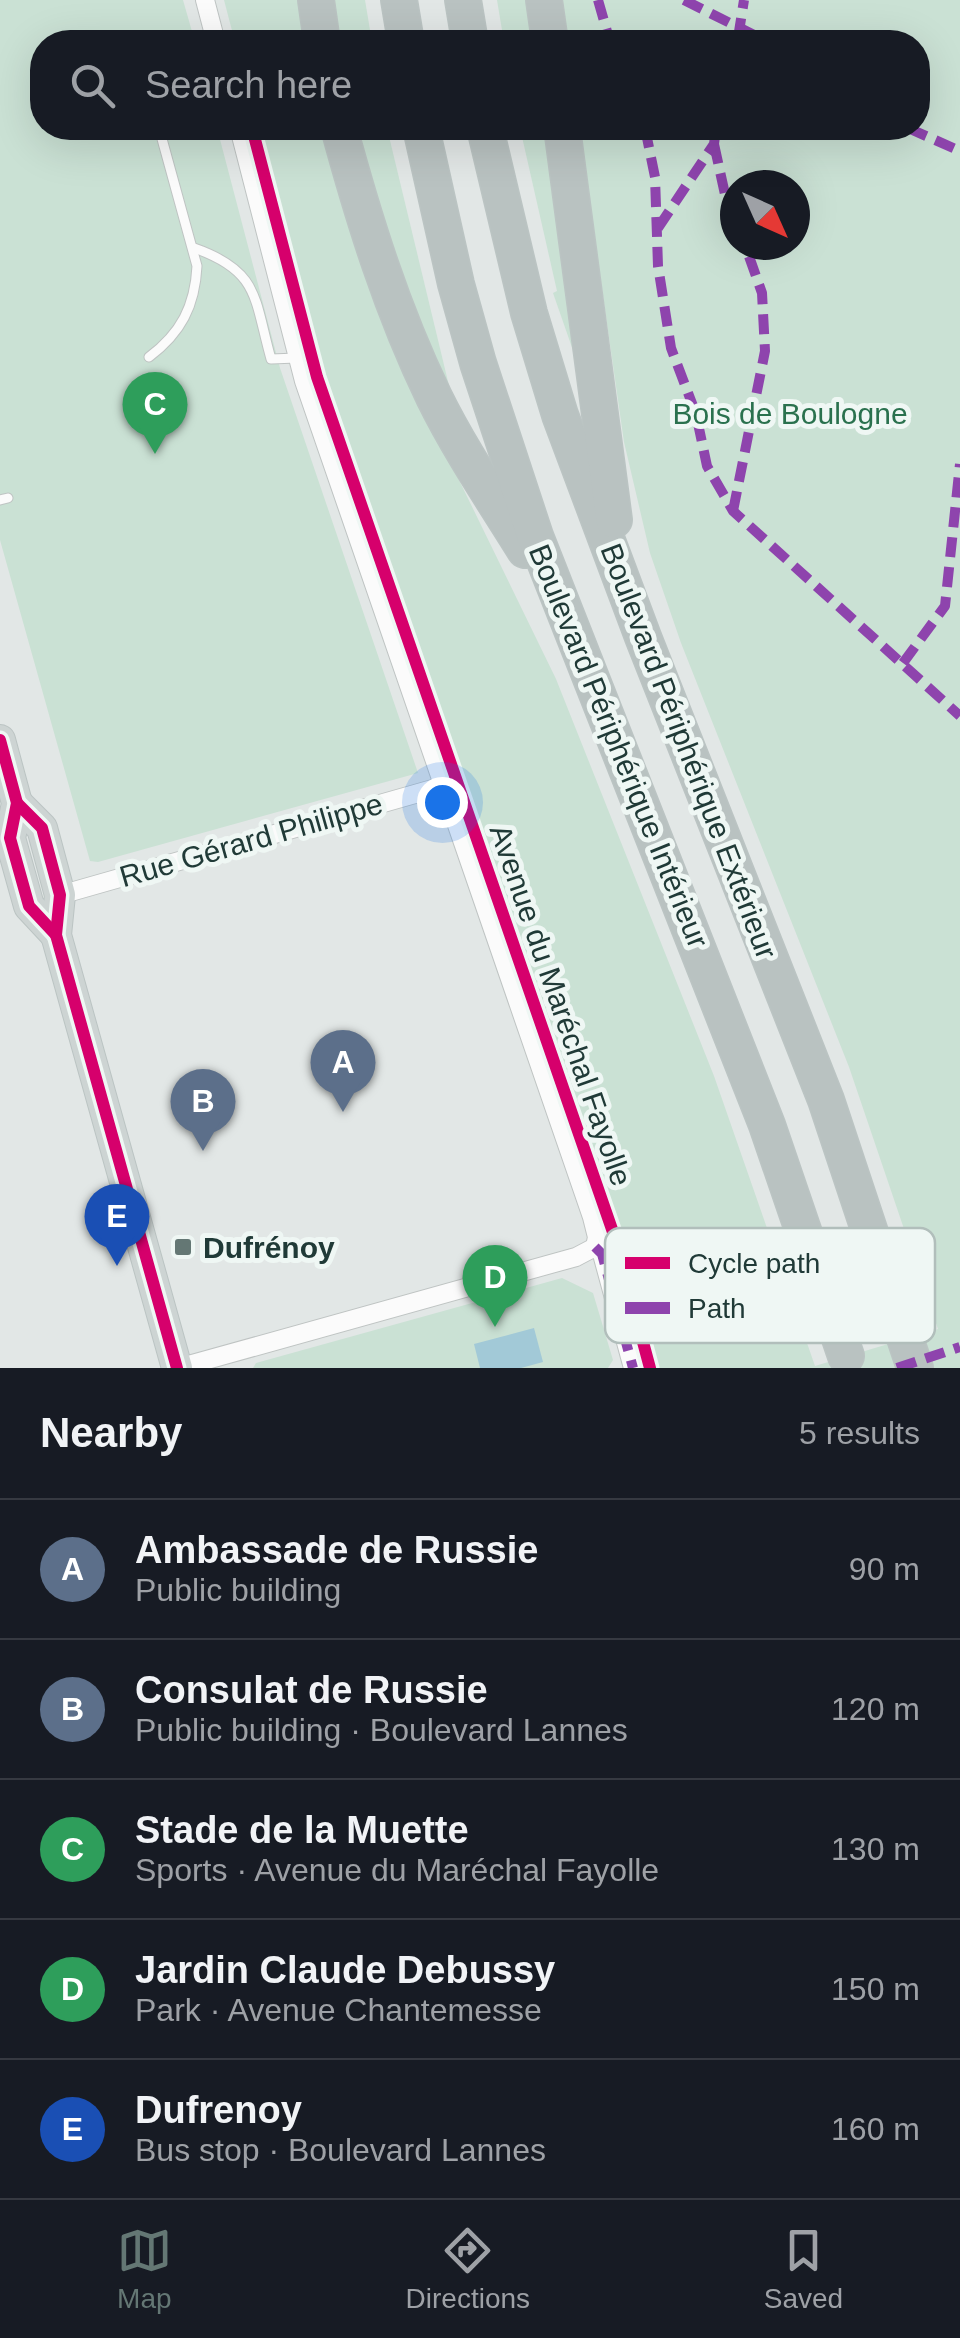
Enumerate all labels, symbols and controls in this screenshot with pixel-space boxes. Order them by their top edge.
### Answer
search box [30,30,930,140]
icon: search [65,58,120,113]
text: Search here [145,64,352,106]
north arrow [720,170,810,260]
pin: C [122,372,188,454]
park label: Bois de Boulogne [672,397,908,430]
street label: Boulevard Périphérique Extérieur [594,539,784,963]
street label: Boulevard Périphérique Intérieur [523,540,715,952]
your location [417,777,468,828]
street label: Rue Gérard Philippe [116,787,386,893]
street label: Avenue du Maréchal Fayolle [484,820,638,1190]
pin: A [310,1030,376,1112]
pin: B [170,1068,236,1151]
pin: E [84,1184,150,1266]
legend [605,1228,935,1343]
place label: Dufrénoy [203,1231,335,1264]
marker: Dufrénoy [172,1236,194,1258]
pin: D [462,1244,528,1327]
text: Cycle path [688,1248,820,1279]
text: Path [688,1293,746,1324]
text: Nearby [40,1409,182,1456]
text: 5 results [799,1415,920,1451]
text: Ambassade de Russie [135,1529,538,1571]
text: A [61,1551,84,1587]
text: 90 m [849,1551,920,1587]
text: Public building [135,1572,341,1608]
text: Consulat de Russie [135,1669,488,1711]
text: B [61,1691,84,1727]
text: 120 m [831,1691,920,1727]
text: Public building · Boulevard Lannes [135,1712,628,1748]
text: Stade de la Muette [135,1809,469,1851]
text: C [61,1831,84,1867]
text: 130 m [831,1831,920,1867]
text: Sports · Avenue du Maréchal Fayolle [135,1852,659,1888]
text: Jardin Claude Debussy [135,1949,555,1991]
text: D [61,1971,84,2007]
text: 150 m [831,1971,920,2007]
text: Park · Avenue Chantemesse [135,1992,542,2028]
text: Dufrenoy [135,2089,302,2131]
text: E [62,2111,83,2147]
text: 160 m [831,2111,920,2147]
text: Bus stop · Boulevard Lannes [135,2132,546,2168]
tab: Map [117,2223,172,2315]
tab: Directions [406,2223,530,2315]
tab: Saved [764,2223,843,2315]

